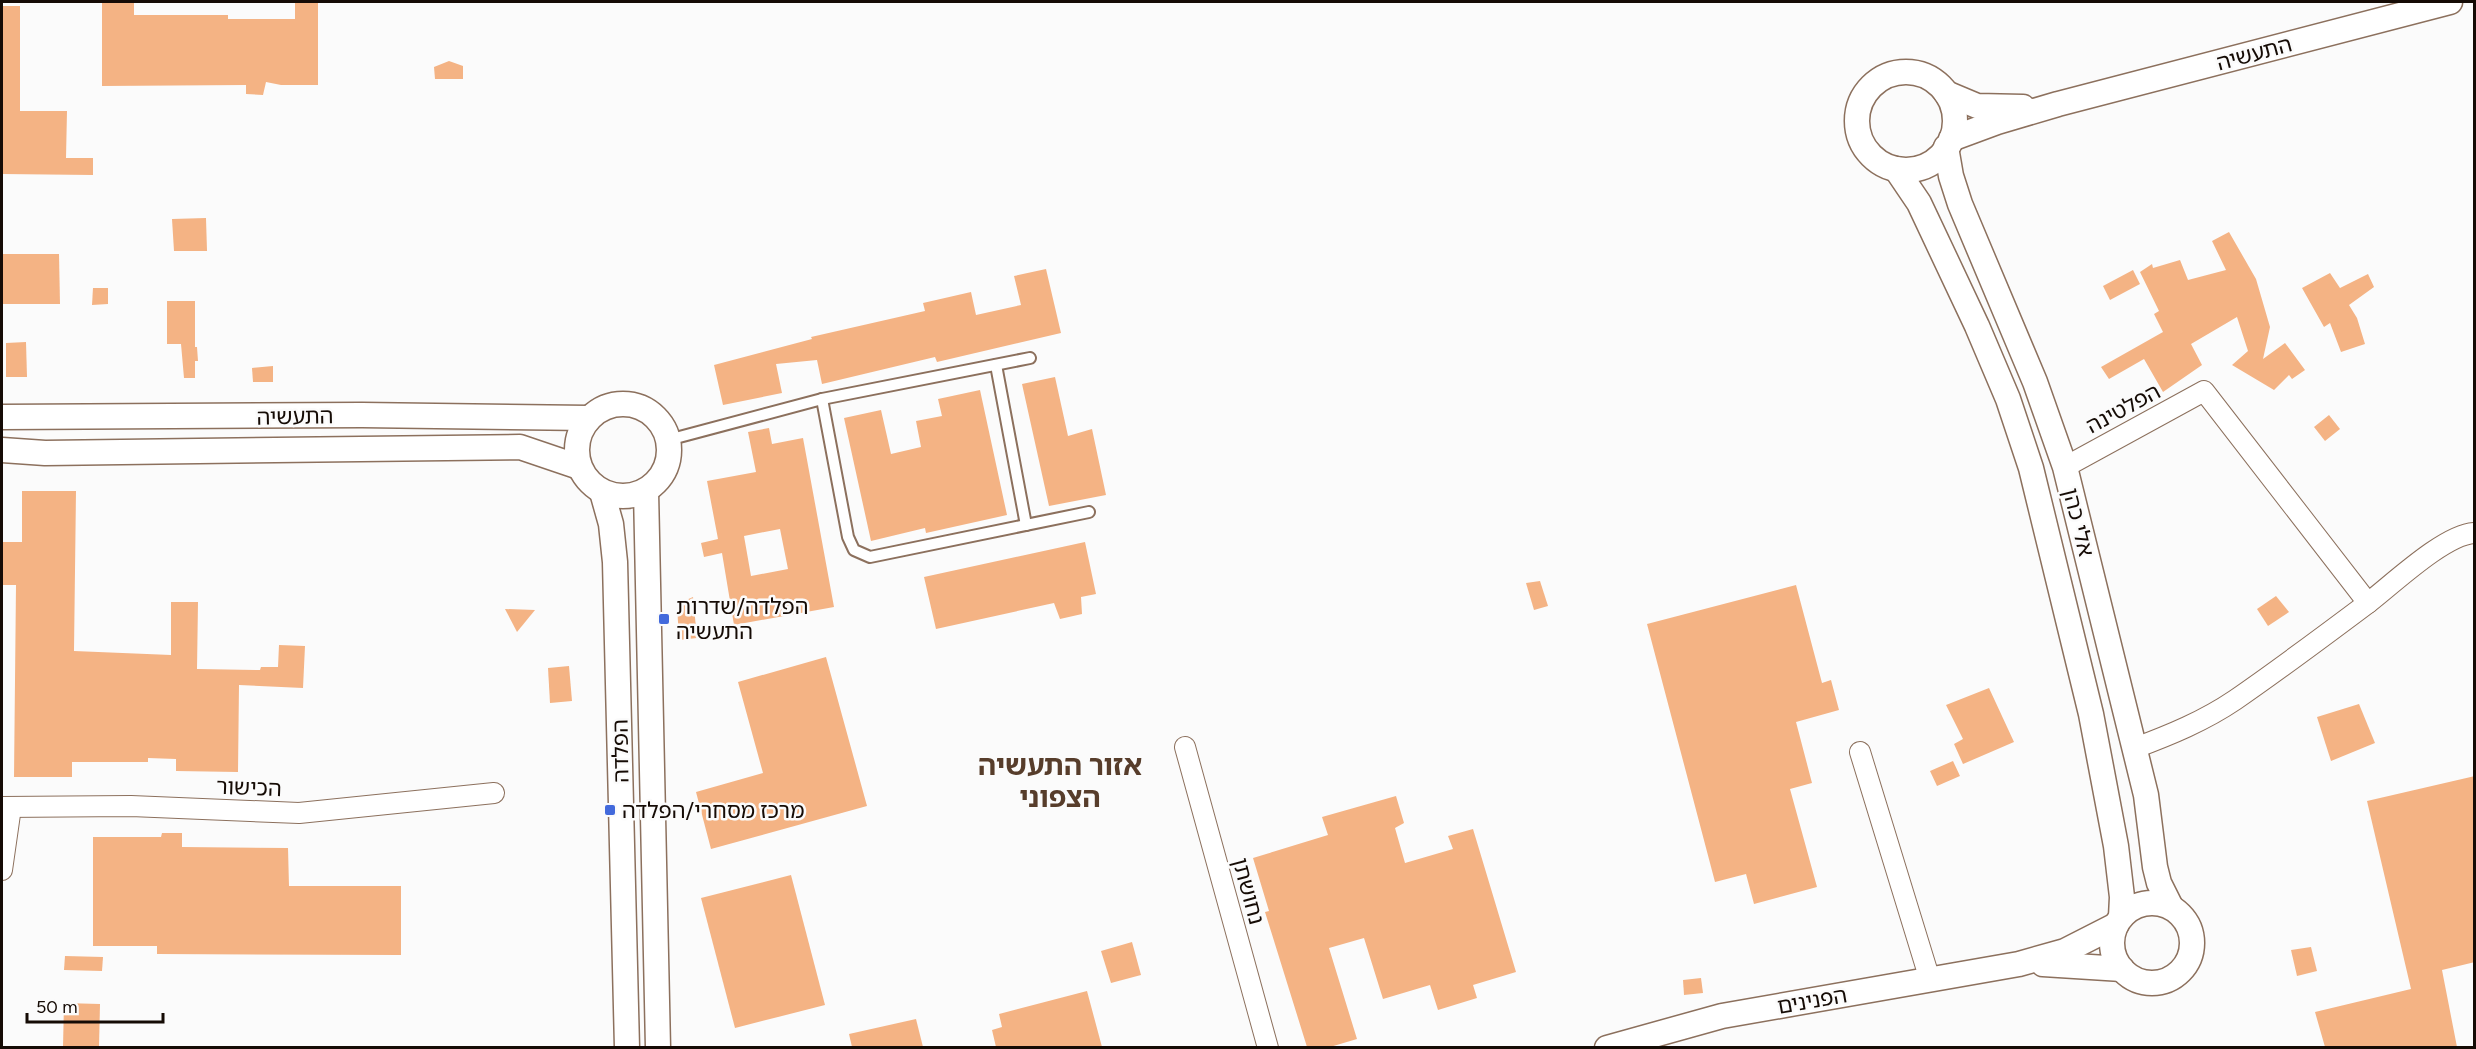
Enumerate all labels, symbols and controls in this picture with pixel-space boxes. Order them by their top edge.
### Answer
street label: התעשיה [2213,30,2295,76]
street label: הפלטינה [2081,378,2165,439]
street label: התעשיה [256,402,334,431]
street label: אלי כהן [2057,485,2100,559]
place label: הפלדה/שדרות התעשיה [676,593,809,645]
marker: הפלדה/שדרות התעשיה [657,612,671,626]
street label: הפלדה [606,719,635,783]
district label: אזור התעשיה הצפוני [978,748,1142,814]
street label: הכישור [216,773,282,802]
place label: מרכז מסחרי/הפלדה [622,797,805,824]
marker: מרכז מסחרי/הפלדה [603,803,617,817]
street label: נחושתן [1227,855,1270,927]
street label: הפנינים [1775,981,1849,1020]
scale bar [27,986,164,1024]
text: 50 m [36,996,78,1018]

